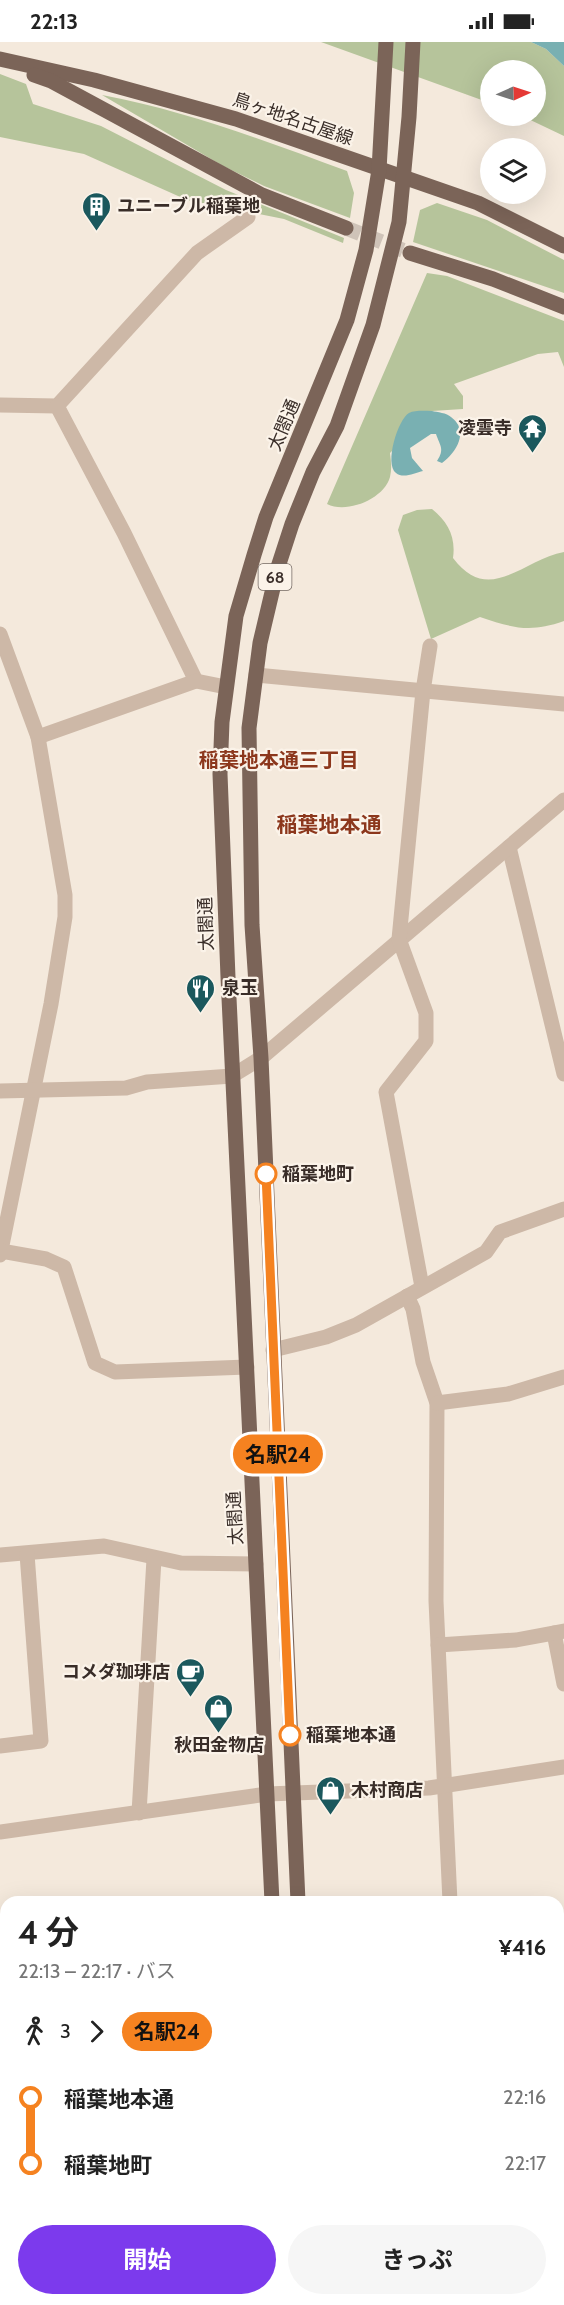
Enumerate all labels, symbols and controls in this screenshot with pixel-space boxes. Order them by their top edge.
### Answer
text: 22:13 [30,8,78,35]
north arrow [480,60,546,126]
map controls [480,60,546,204]
street label: 鳥ヶ地名古屋線 [230,88,356,150]
button: layers [480,138,546,204]
building icon: ユニーブル稲葉地 [80,190,112,232]
place label: ユニーブル稲葉地 [117,195,260,217]
street label: 太閤通 [263,396,305,454]
temple icon: 凌雲寺 [517,412,549,454]
place label: 凌雲寺 [458,417,512,439]
road number: 68 [258,564,292,590]
district label: 稲葉地本通三丁目 [199,748,359,772]
district label: 稲葉地本通 [277,812,382,837]
street label: 太閤通 [194,897,218,951]
restaurant icon: 泉玉 [185,972,217,1014]
place label: 泉玉 [222,977,258,999]
marker: 稲葉地町 [255,1163,277,1185]
place label: 稲葉地町 [282,1163,354,1185]
line badge: 名駅24 [236,1434,320,1474]
text: 名駅24 [245,1442,311,1467]
street label: 太閤通 [223,1490,247,1546]
cafe icon: コメダ珈琲店 [175,1656,207,1698]
place label: コメダ珈琲店 [62,1661,170,1683]
shop icon: 秋田金物店 [203,1692,235,1734]
marker: 稲葉地本通 [279,1724,301,1746]
place label: 稲葉地本通 [306,1724,396,1746]
place label: 秋田金物店 [174,1734,264,1756]
shop icon: 木村商店 [314,1774,346,1816]
place label: 木村商店 [351,1779,423,1801]
text: 4 分 [18,1912,79,1952]
text: ¥416 [499,1934,546,1961]
text: 22:13 – 22:17 · バス [18,1959,176,1983]
icon: walk [18,2015,51,2048]
icon: forward [80,2015,113,2048]
text: 3 [60,2019,71,2043]
text: 名駅24 [134,2019,200,2044]
text: 22:16 [503,2085,546,2109]
text: 稲葉地本通 [64,2086,174,2113]
text: 22:17 [504,2151,546,2175]
text: 稲葉地町 [64,2152,152,2179]
button: 開始 [18,2225,276,2294]
button: きっぷ [288,2225,546,2294]

